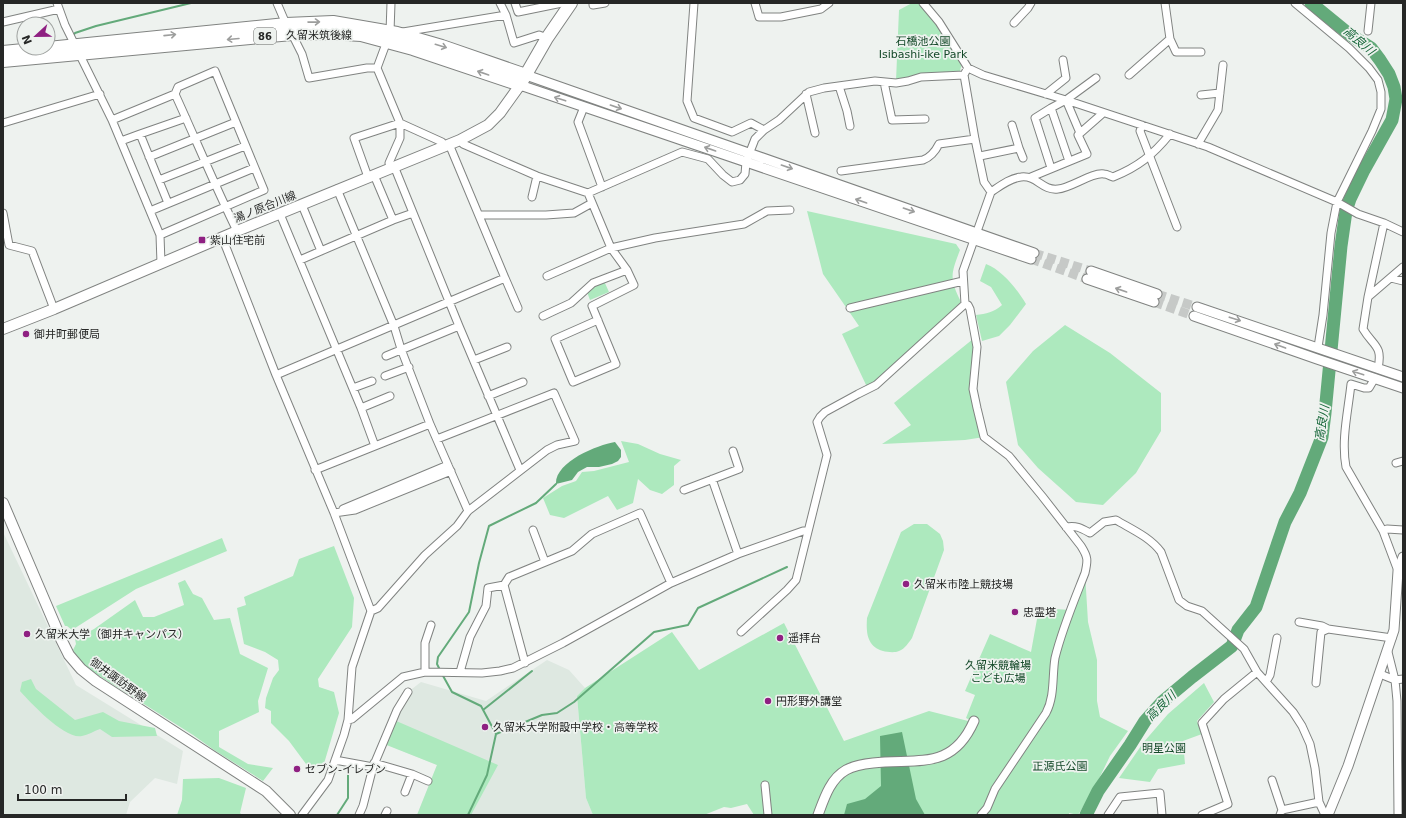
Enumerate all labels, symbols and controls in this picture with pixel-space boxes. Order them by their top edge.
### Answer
north arrow [16,16,56,56]
one-way arrow [307,18,320,26]
water label: 高良川 [1341,24,1379,59]
road number: 86 [254,28,276,44]
street label: 久留米筑後線 [286,29,352,42]
one-way arrow [163,32,176,39]
text: N [19,33,35,46]
one-way arrow [227,35,240,43]
park label: 石橋池公園 Isibashi-ike Park [879,35,968,61]
one-way arrow [434,43,447,50]
one-way arrow [476,69,489,76]
one-way arrow [553,95,566,102]
one-way arrow [609,103,621,111]
one-way arrow [704,145,716,153]
one-way arrow [780,163,792,171]
street label: 湯ノ原合川線 [232,189,298,225]
one-way arrow [855,197,868,204]
one-way arrow [903,206,915,214]
place label: 紫山住宅前 [210,234,265,247]
marker: 紫山住宅前 [197,235,207,245]
one-way arrow [1114,286,1127,293]
one-way arrow [1228,316,1240,324]
place label: 御井町郵便局 [33,328,100,341]
marker: 御井町郵便局 [21,329,31,339]
one-way arrow [1274,342,1286,350]
one-way arrow [1353,368,1365,376]
water label: 高良川 [1312,402,1332,442]
place label: 久留米市陸上競技場 [914,578,1013,591]
marker: 久留米市陸上競技場 [901,579,911,589]
place label: 忠霊塔 [1023,606,1056,619]
marker: 忠霊塔 [1010,607,1020,617]
place label: 久留米大学（御井キャンパス） [35,628,189,641]
marker: 久留米大学（御井キャンパス） [22,629,32,639]
place label: 遥拝台 [788,632,821,645]
marker: 遥拝台 [775,633,785,643]
street label: 御井諏訪野線 [87,655,149,705]
park label: 久留米競輪場 こども広場 [965,659,1031,685]
water label: 高良川 [1143,687,1180,724]
place label: 円形野外講堂 [776,695,842,708]
marker: 円形野外講堂 [763,696,773,706]
place label: 久留米大学附設中学校・高等学校 [493,721,658,734]
marker: 久留米大学附設中学校・高等学校 [480,722,490,732]
park label: 明星公園 [1142,742,1186,755]
park label: 正源氏公園 [1033,760,1088,773]
place label: セブン-イレブン [305,763,386,776]
marker: セブン-イレブン [292,764,302,774]
scale bar [18,776,126,802]
text: 100 m [24,783,62,797]

